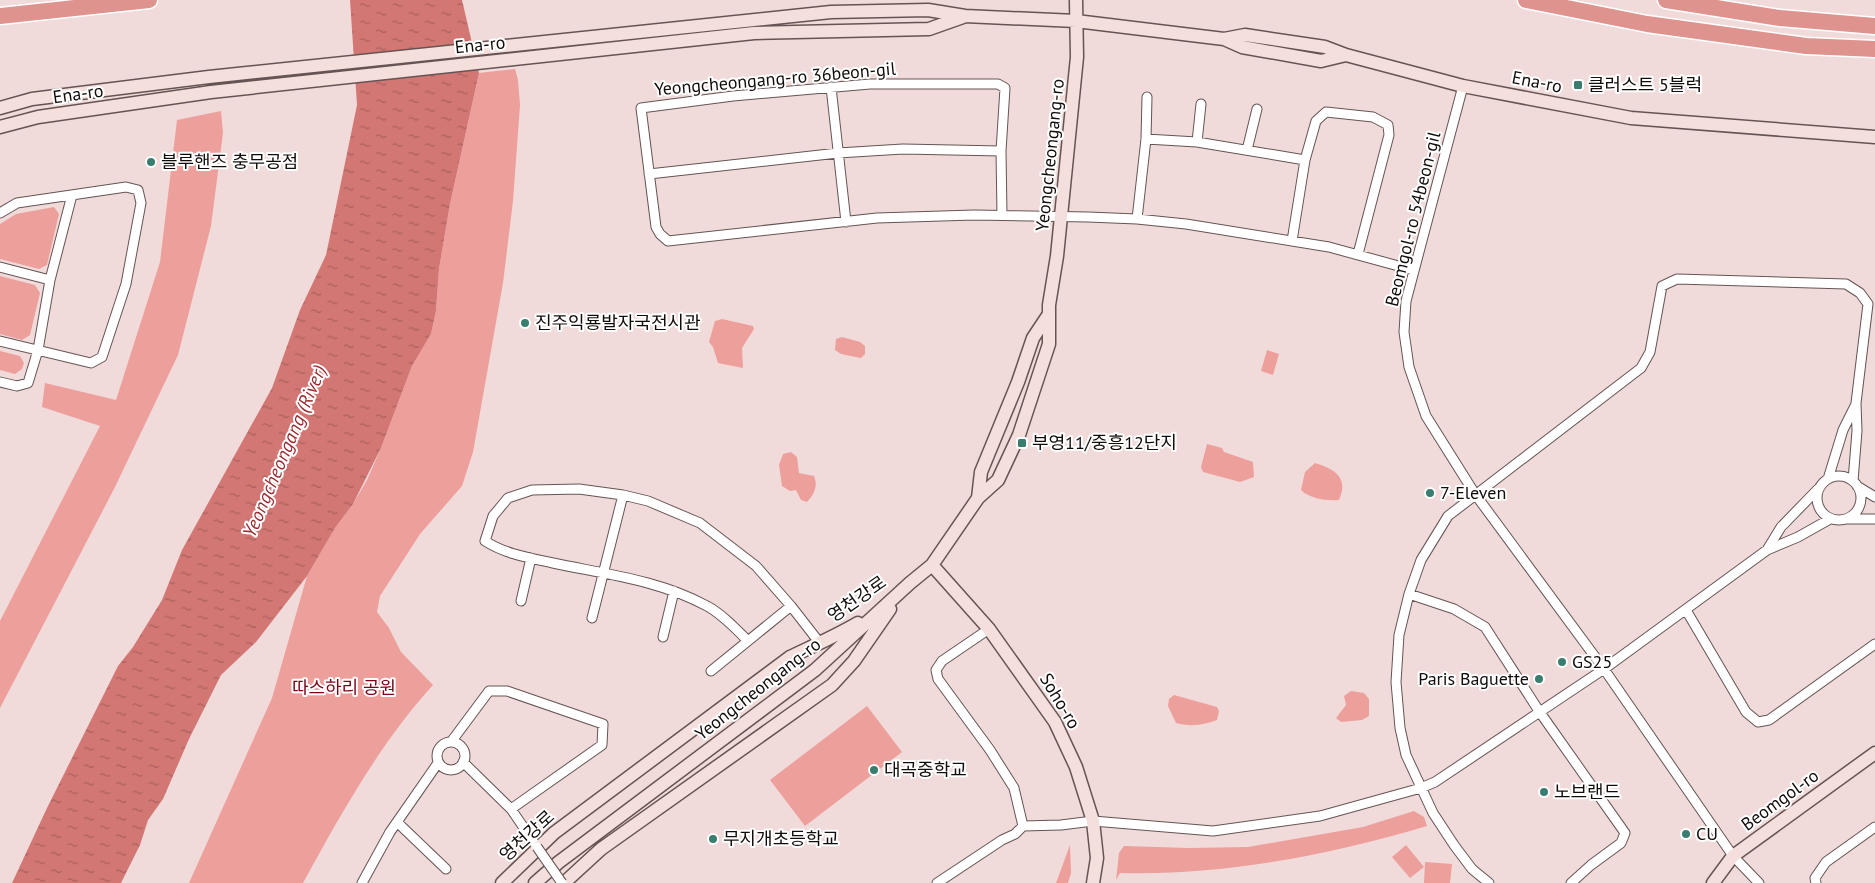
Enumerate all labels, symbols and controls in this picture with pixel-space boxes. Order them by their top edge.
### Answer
street label: Ena-ro [454,30,506,59]
street label: Yeongcheongang-ro 36beon-gil [653,56,897,101]
street label: Ena-ro [1510,65,1564,98]
place label: 클러스트 5블럭 [1588,73,1702,96]
street label: Yeongcheongang-ro [1030,77,1069,232]
street label: Ena-ro [51,79,105,108]
marker: 클러스트 5블럭 [1572,79,1584,91]
street label: Beomgol-ro 54beon-gil [1380,128,1446,309]
place label: 블루핸즈 충무공점 [161,150,298,173]
marker: 블루핸즈 충무공점 [145,156,157,168]
place label: 진주익룡발자국전시관 [535,311,701,334]
marker: 진주익룡발자국전시관 [519,317,531,329]
water label: Yeongcheongang (River) [237,361,331,541]
place label: 부영11/중흥12단지 [1032,431,1177,454]
marker: 부영11/중흥12단지 [1016,437,1028,449]
place label: 7-Eleven [1440,481,1506,504]
marker: 7-Eleven [1424,487,1436,499]
street label: 영천강로 [823,570,890,627]
street label: Yeongcheongang-ro [690,632,825,745]
place label: GS25 [1572,650,1612,673]
marker: GS25 [1556,656,1568,668]
place label: Paris Baguette [1418,667,1529,690]
street label: Soho-ro [1035,669,1086,733]
marker: Paris Baguette [1533,673,1545,685]
park label: 따스하리 공원 [292,676,396,699]
place label: 대곡중학교 [884,758,967,781]
marker: 대곡중학교 [868,764,880,776]
street label: Beomgol-ro [1736,764,1823,836]
place label: 노브랜드 [1554,780,1620,803]
marker: 노브랜드 [1538,786,1550,798]
street label: 영천강로 [494,805,559,866]
place label: CU [1696,822,1718,845]
place label: 무지개초등학교 [723,827,839,850]
marker: CU [1680,828,1692,840]
marker: 무지개초등학교 [707,833,719,845]

